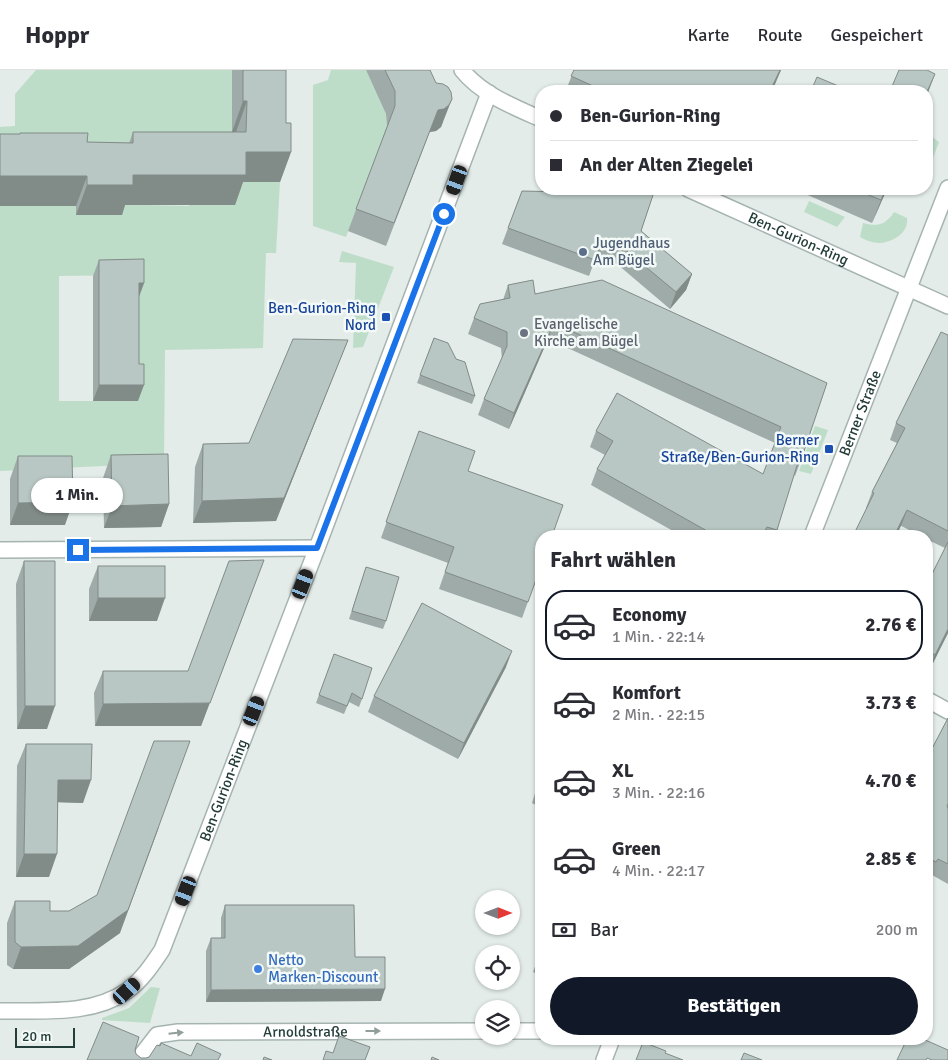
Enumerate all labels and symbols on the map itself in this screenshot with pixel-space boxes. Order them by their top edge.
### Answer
car [444,163,469,197]
route start [433,203,455,225]
street label: Ben-Gurion-Ring [745,208,851,269]
place label: Jugendhaus Am Bügel [593,234,670,269]
marker: Jugendhaus Am Bügel [577,246,589,258]
place label: Ben-Gurion-Ring Nord [268,299,376,334]
marker: Ben-Gurion-Ring Nord [380,311,392,323]
place label: Evangelische Kirche am Bügel [534,315,638,350]
marker: Evangelische Kirche am Bügel [518,327,530,339]
street label: Berner Straße [835,368,885,458]
place label: Berner Straße/Ben-Gurion-Ring [661,431,819,466]
marker: Berner Straße/Ben-Gurion-Ring [823,443,835,455]
callout: 1 Min. [32,478,124,512]
route end [67,539,89,561]
car [290,567,315,601]
car [241,694,266,728]
street label: Ben-Gurion-Ring [196,736,251,844]
car [173,874,198,908]
north arrow [475,890,520,935]
place label: Netto Marken-Discount [268,951,378,986]
marker: Netto Marken-Discount [252,963,264,975]
car [110,975,143,1007]
street label: Arnoldstraße [263,1022,348,1041]
scale bar [15,1025,75,1048]
one-way arrow [365,1027,381,1035]
one-way arrow [168,1029,184,1037]

